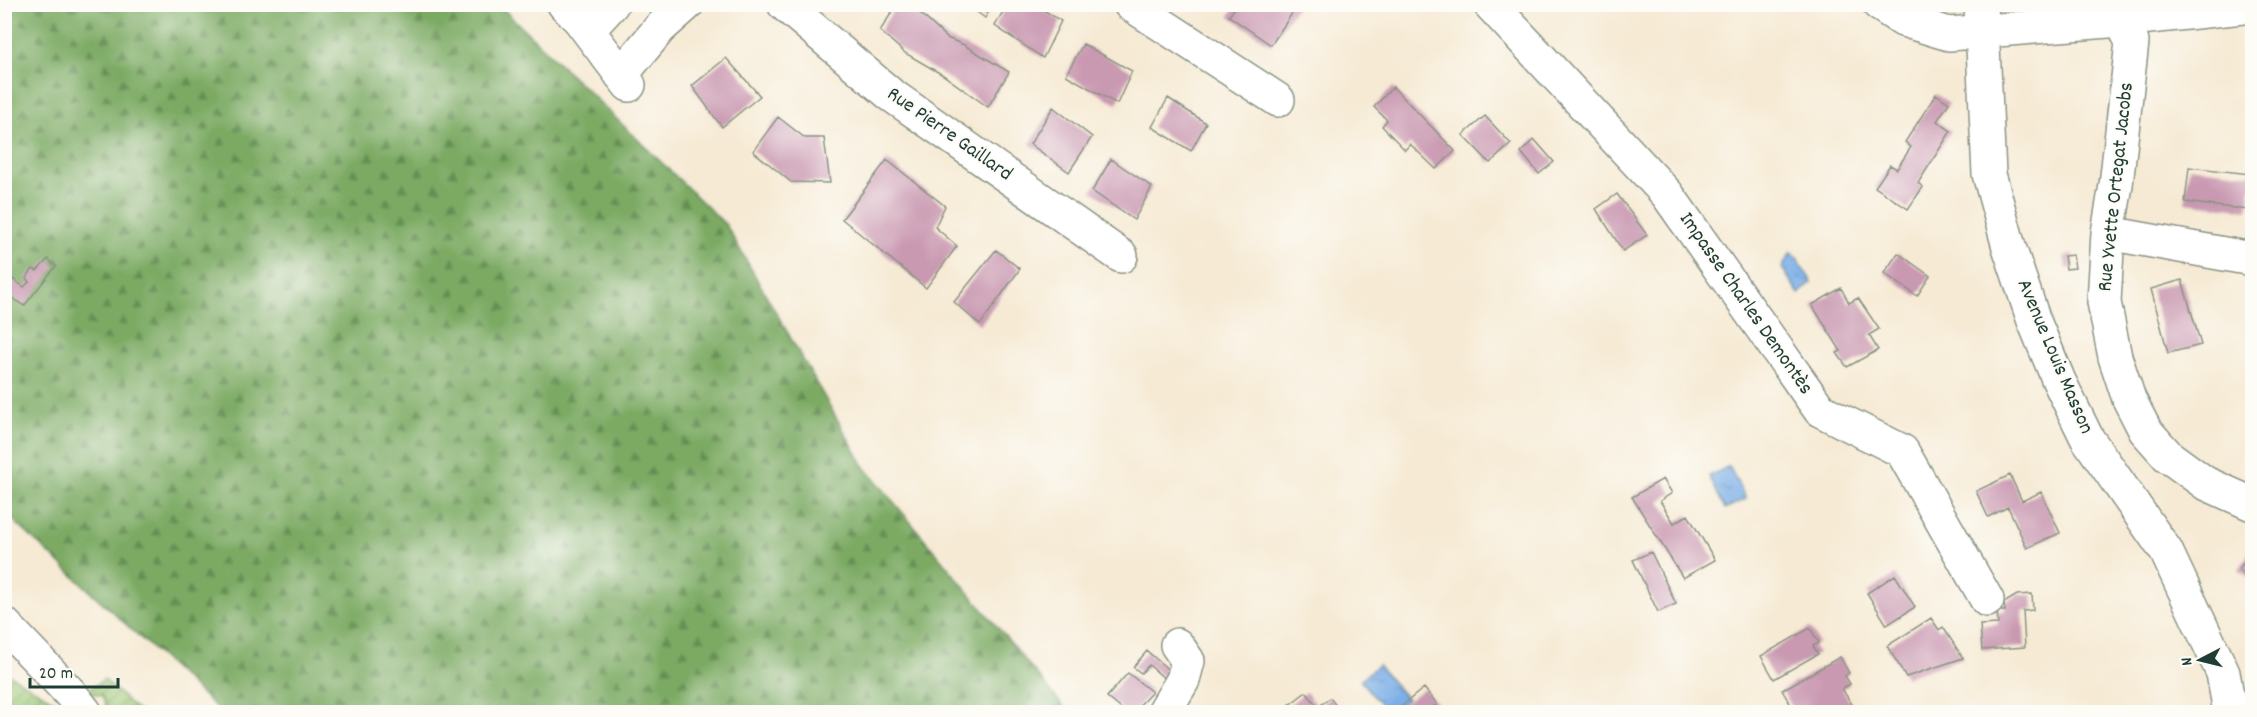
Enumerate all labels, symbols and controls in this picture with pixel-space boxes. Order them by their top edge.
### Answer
street label: Rue Pierre Gaillard [880,80,1018,190]
street label: Rue Yvette Ortegat Jacobs [2091,81,2143,293]
street label: Impasse Charles Demontès [1671,207,1819,401]
street label: Avenue Louis Masson [2008,275,2100,439]
north arrow [2170,630,2230,690]
scale bar [30,651,118,689]
text: N [2176,656,2199,667]
text: 20 m [39,662,73,687]

